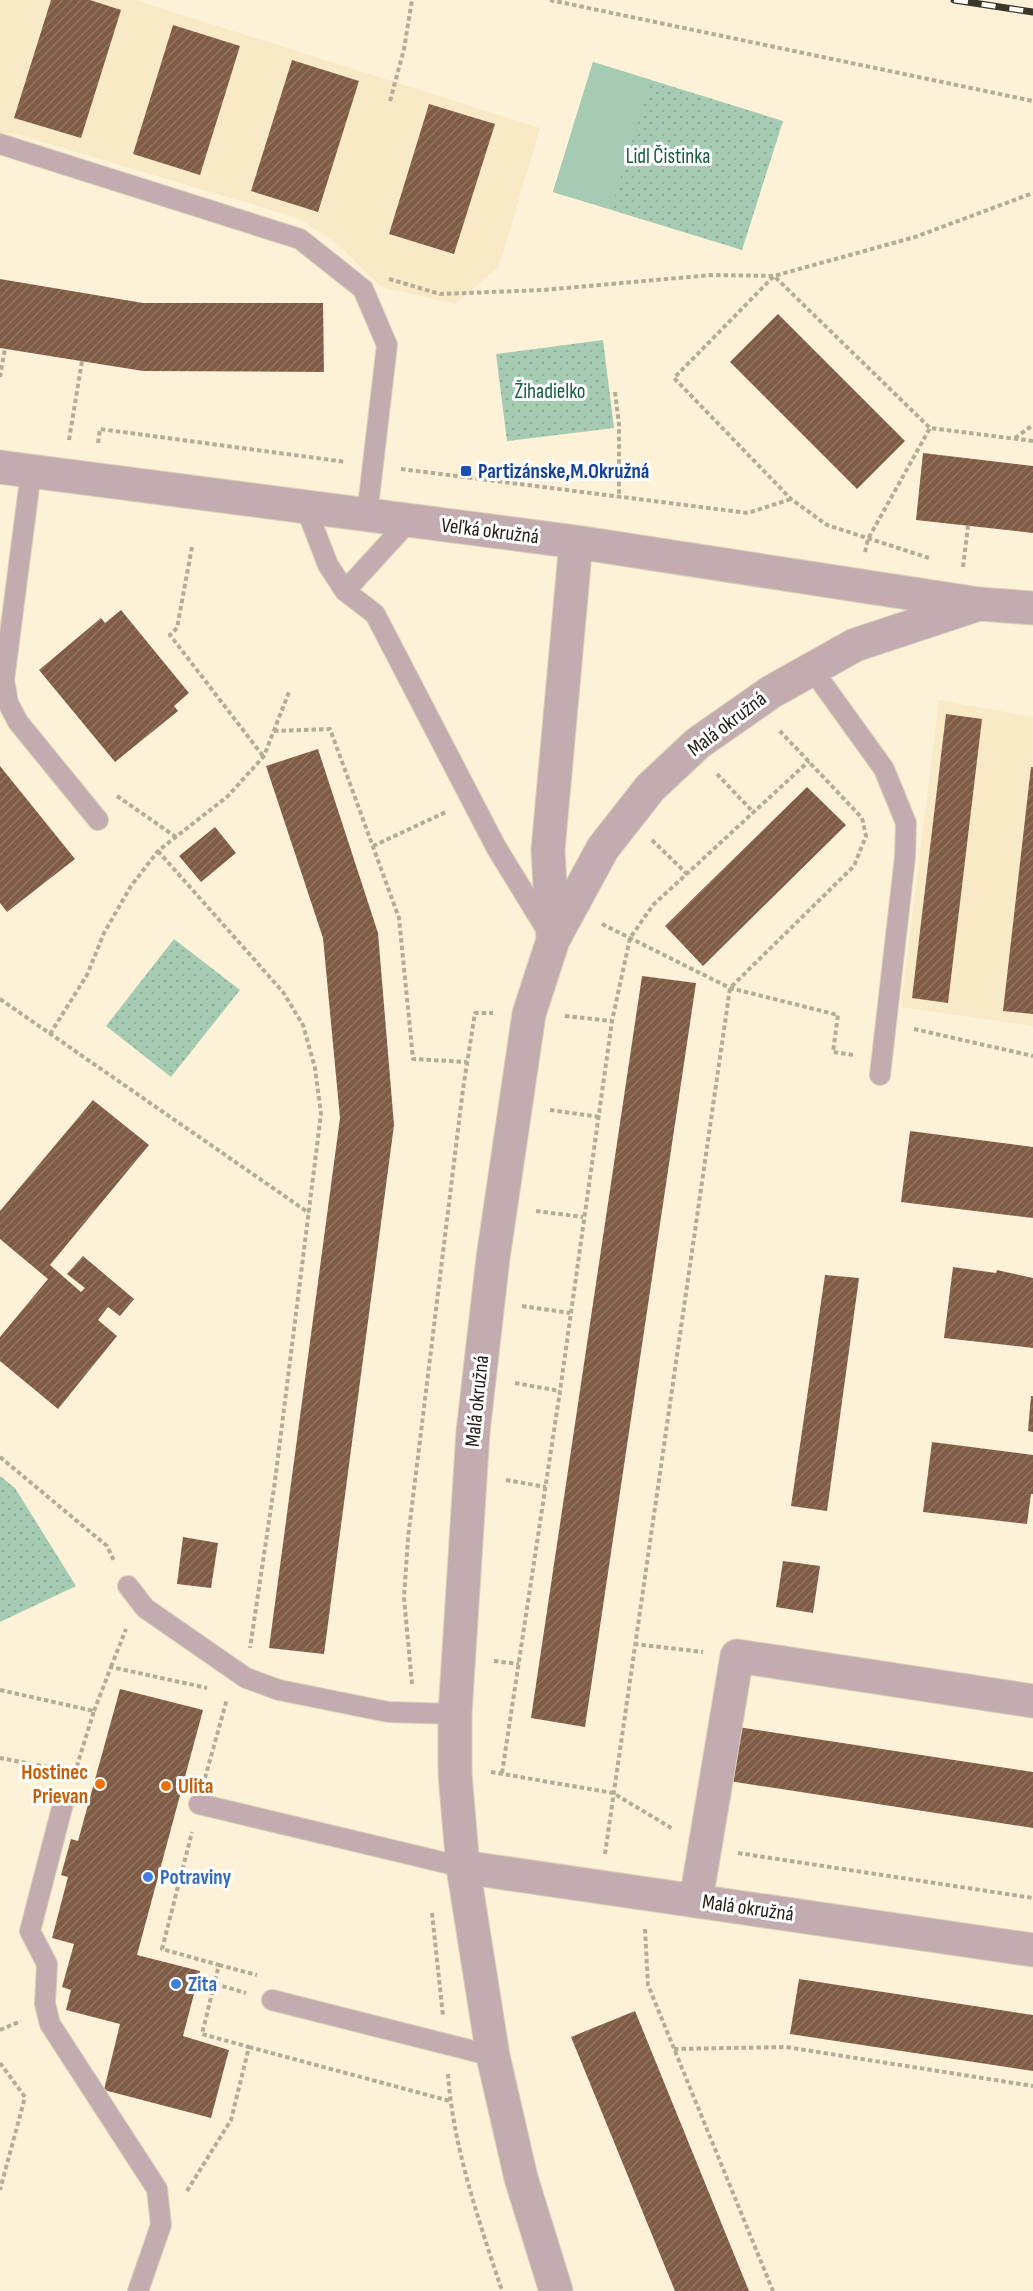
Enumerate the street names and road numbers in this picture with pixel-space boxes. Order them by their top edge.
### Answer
street label: Veľká okružná [440,513,540,549]
street label: Malá okružná [683,686,771,762]
street label: Malá okružná [460,1354,494,1448]
street label: Malá okružná [701,1889,795,1927]

